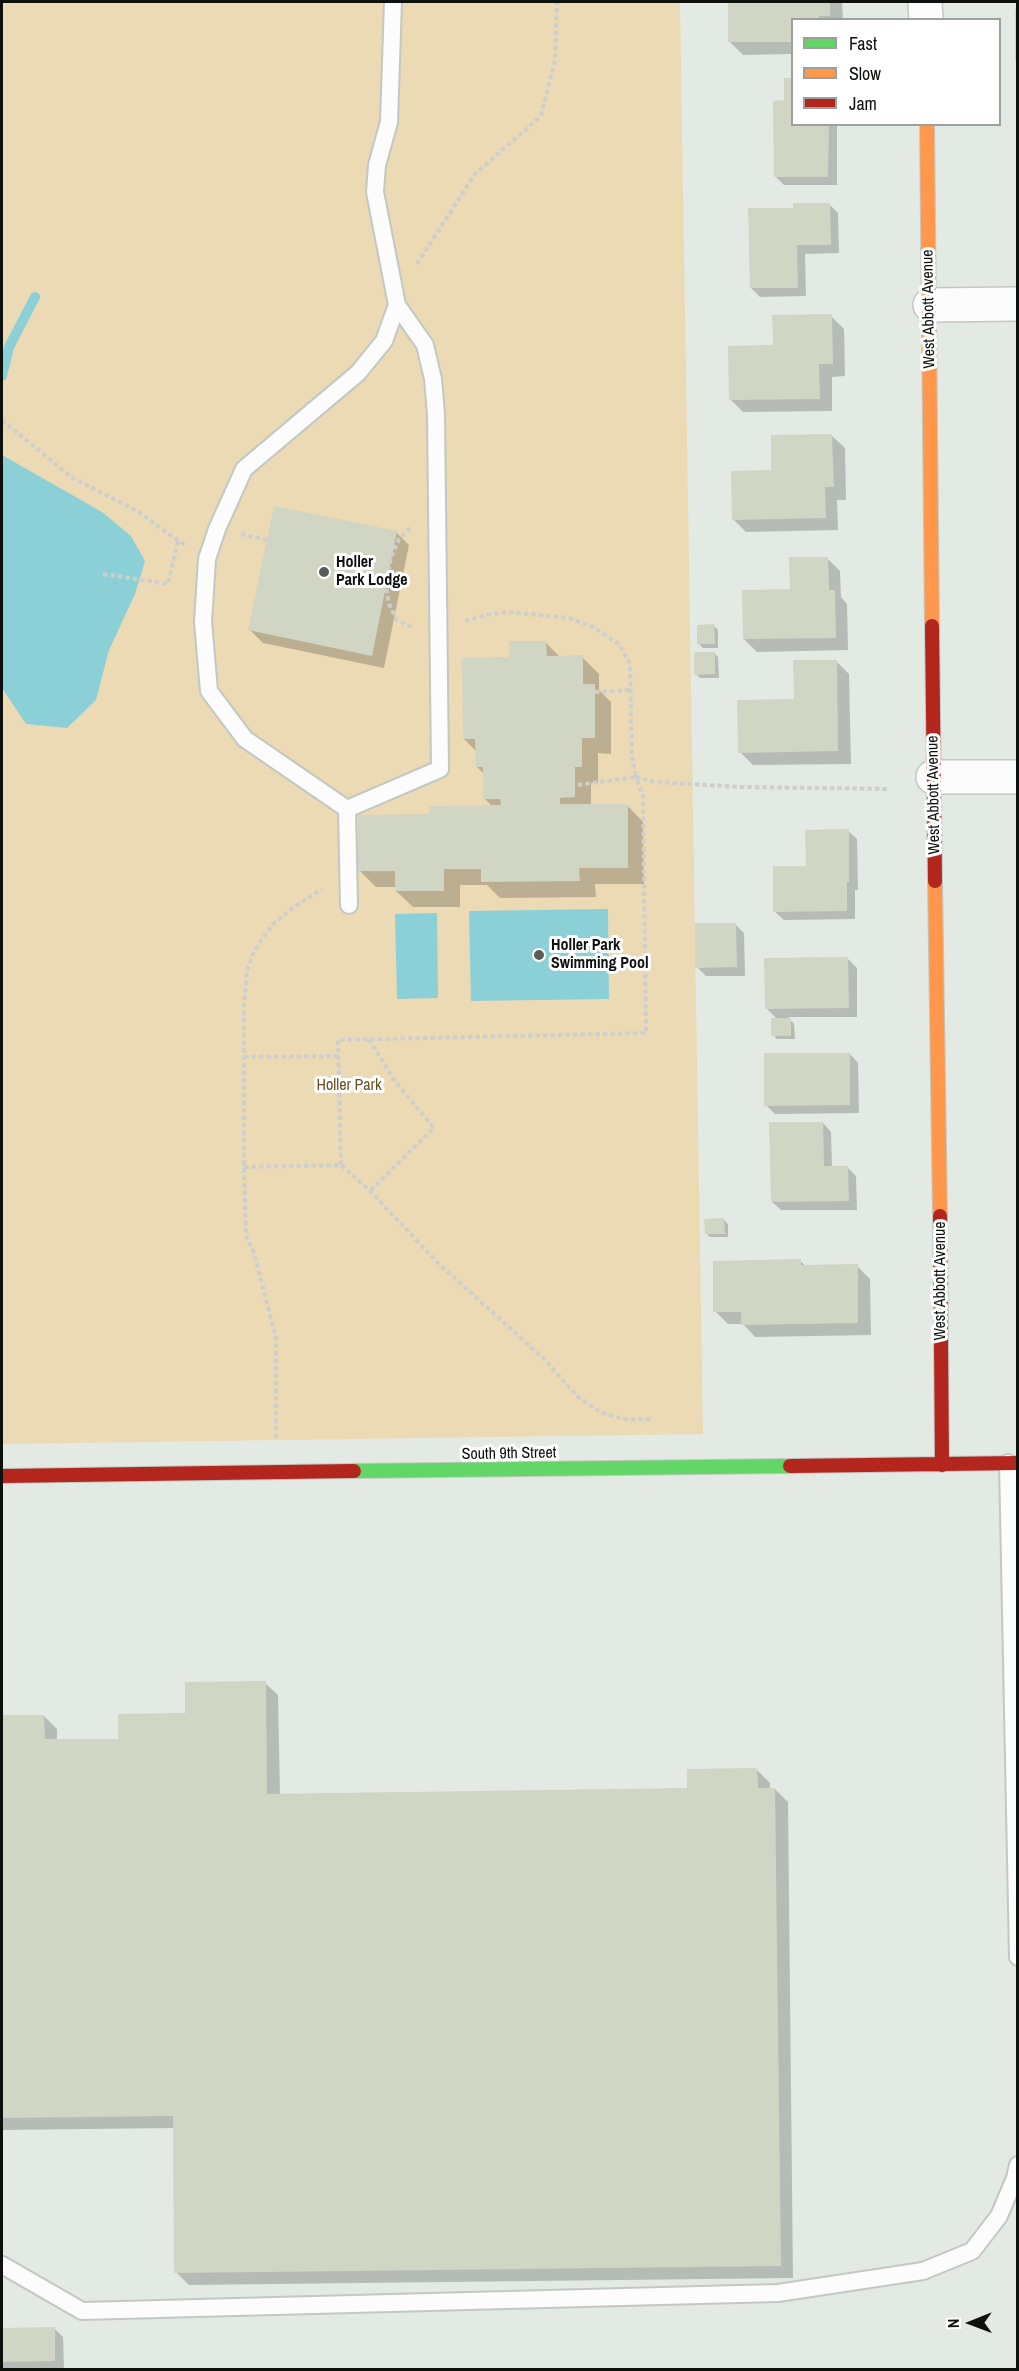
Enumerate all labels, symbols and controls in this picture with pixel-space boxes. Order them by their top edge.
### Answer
legend [791,18,1001,126]
text: Fast [849,31,877,56]
text: Slow [849,61,881,86]
text: Jam [849,91,877,116]
street label: West Abbott Avenue [918,249,940,369]
place label: Holler Park Lodge [336,553,407,591]
marker: Holler Park Lodge [317,565,331,579]
street label: West Abbott Avenue [923,735,945,855]
place label: Holler Park Swimming Pool [551,936,649,974]
marker: Holler Park Swimming Pool [532,948,546,962]
park label: Holler Park [317,1076,381,1096]
street label: West Abbott Avenue [931,1221,951,1341]
street label: South 9th Street [461,1444,557,1464]
north arrow [941,2293,1001,2353]
text: N [942,2318,964,2328]

